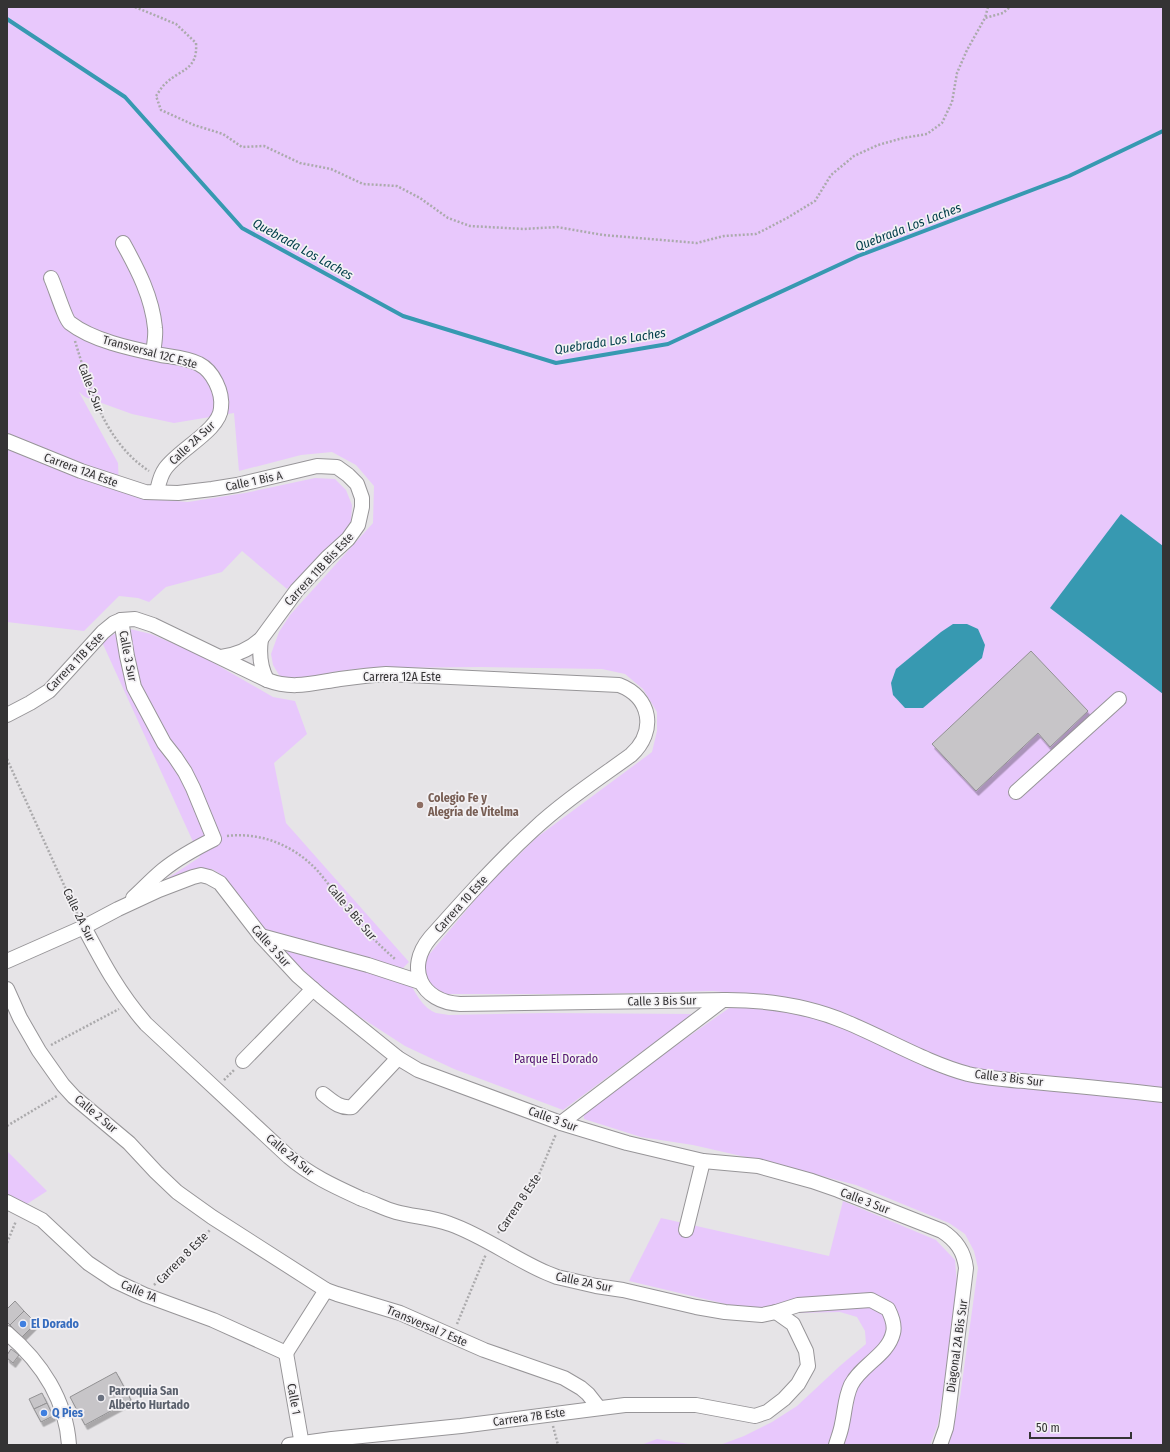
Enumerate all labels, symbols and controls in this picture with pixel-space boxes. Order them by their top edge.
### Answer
water label: Quebrada Los Laches [853,200,964,254]
water label: Quebrada Los Laches [250,215,356,283]
water label: Quebrada Los Laches [553,325,667,357]
street label: Transversal 12C Este [101,333,199,371]
street label: Calle 2 Sur [75,362,107,415]
street label: Calle 2A Sur [166,418,218,468]
street label: Carrera 12A Este [42,450,120,490]
street label: Calle 1 Bis A [224,468,285,494]
street label: Carrera 11B Bis Este [282,530,356,608]
street label: Carrera 11B Este [43,629,107,695]
street label: Calle 3 Sur [116,629,140,683]
street label: Carrera 12A Este [363,670,441,684]
place label: Colegio Fe y Alegría de Vitelma [427,791,519,819]
marker: Colegio Fe y Alegría de Vitelma [415,800,425,810]
street label: Carrera 10 Este [432,872,490,936]
street label: Calle 3 Bis Sur [324,881,380,944]
street label: Calle 2A Sur [60,886,98,945]
street label: Calle 3 Sur [249,922,294,970]
street label: Calle 3 Bis Sur [627,993,697,1009]
park label: Parque El Dorado [514,1052,598,1066]
street label: Calle 3 Bis Sur [974,1067,1045,1089]
street label: Calle 2 Sur [72,1092,121,1136]
street label: Calle 3 Sur [526,1104,580,1135]
street label: Calle 2A Sur [263,1131,317,1179]
street label: Carrera 8 Este [494,1171,544,1235]
street label: Calle 3 Sur [838,1185,892,1217]
street label: Carrera 8 Este [153,1229,211,1287]
street label: Calle 2A Sur [554,1269,614,1295]
street label: Calle 1A [119,1277,160,1305]
street label: Diagonal 2A Bis Sur [944,1298,971,1394]
street label: Transversal 7 Este [385,1303,469,1349]
place label: El Dorado [31,1317,79,1331]
marker: El Dorado [18,1319,28,1329]
street label: Calle 1 [284,1382,304,1416]
place label: Parroquia San Alberto Hurtado [108,1384,190,1412]
marker: Parroquia San Alberto Hurtado [96,1393,106,1403]
street label: Carrera 7B Este [492,1405,566,1429]
place label: Q Pies [52,1406,84,1420]
marker: Q Pies [39,1408,49,1418]
scale bar [1030,1414,1131,1440]
text: 50 m [1036,1421,1060,1435]

